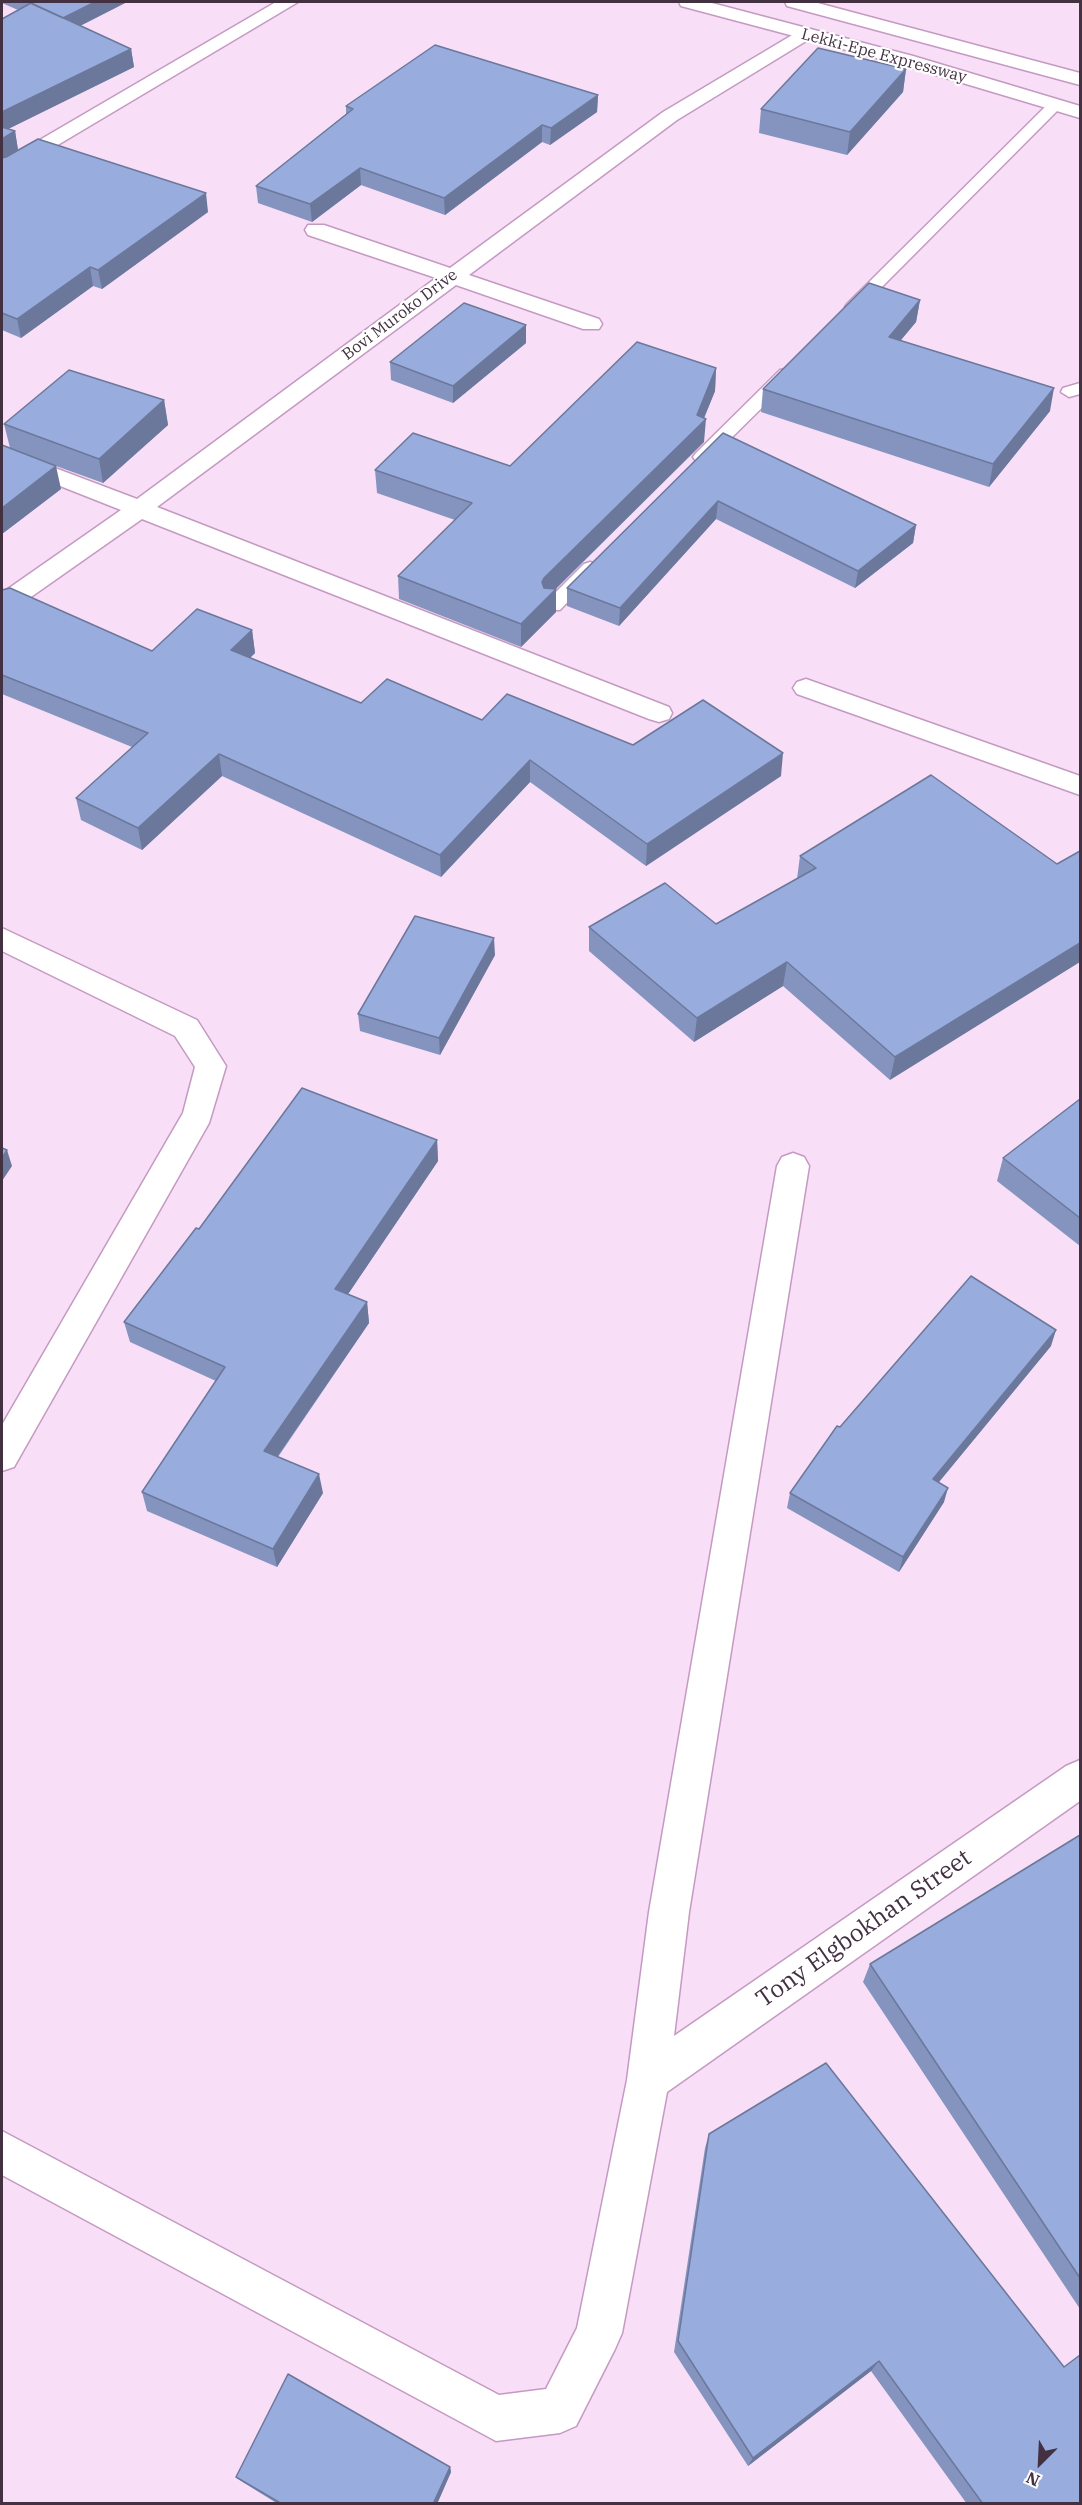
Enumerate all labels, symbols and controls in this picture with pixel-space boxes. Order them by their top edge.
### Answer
street label: Lekki-Epe Expressway [799,25,969,87]
street label: Bovi Muroko Drive [339,265,461,365]
street label: Tony Elgbokhan Street [751,1844,977,2014]
north arrow [1010,2433,1070,2493]
text: N [1023,2468,1043,2491]

